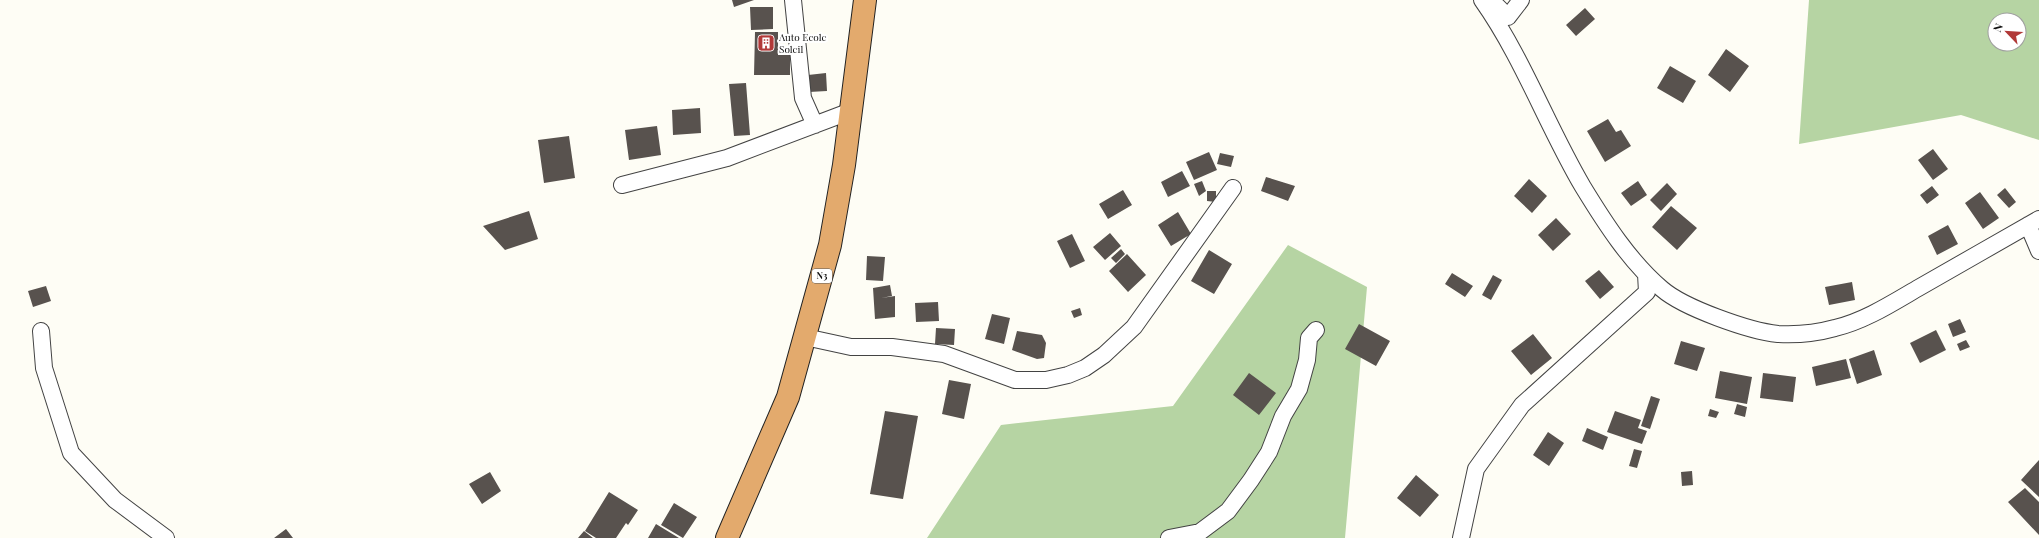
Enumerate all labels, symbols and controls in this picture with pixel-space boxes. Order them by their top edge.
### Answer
north arrow [1987,12,2027,52]
text: N [1989,21,2006,34]
place label: Auto Ecole Soleil [778,30,826,56]
building icon: Auto Ecole Soleil [756,33,776,53]
road number: N3 [812,269,832,283]

